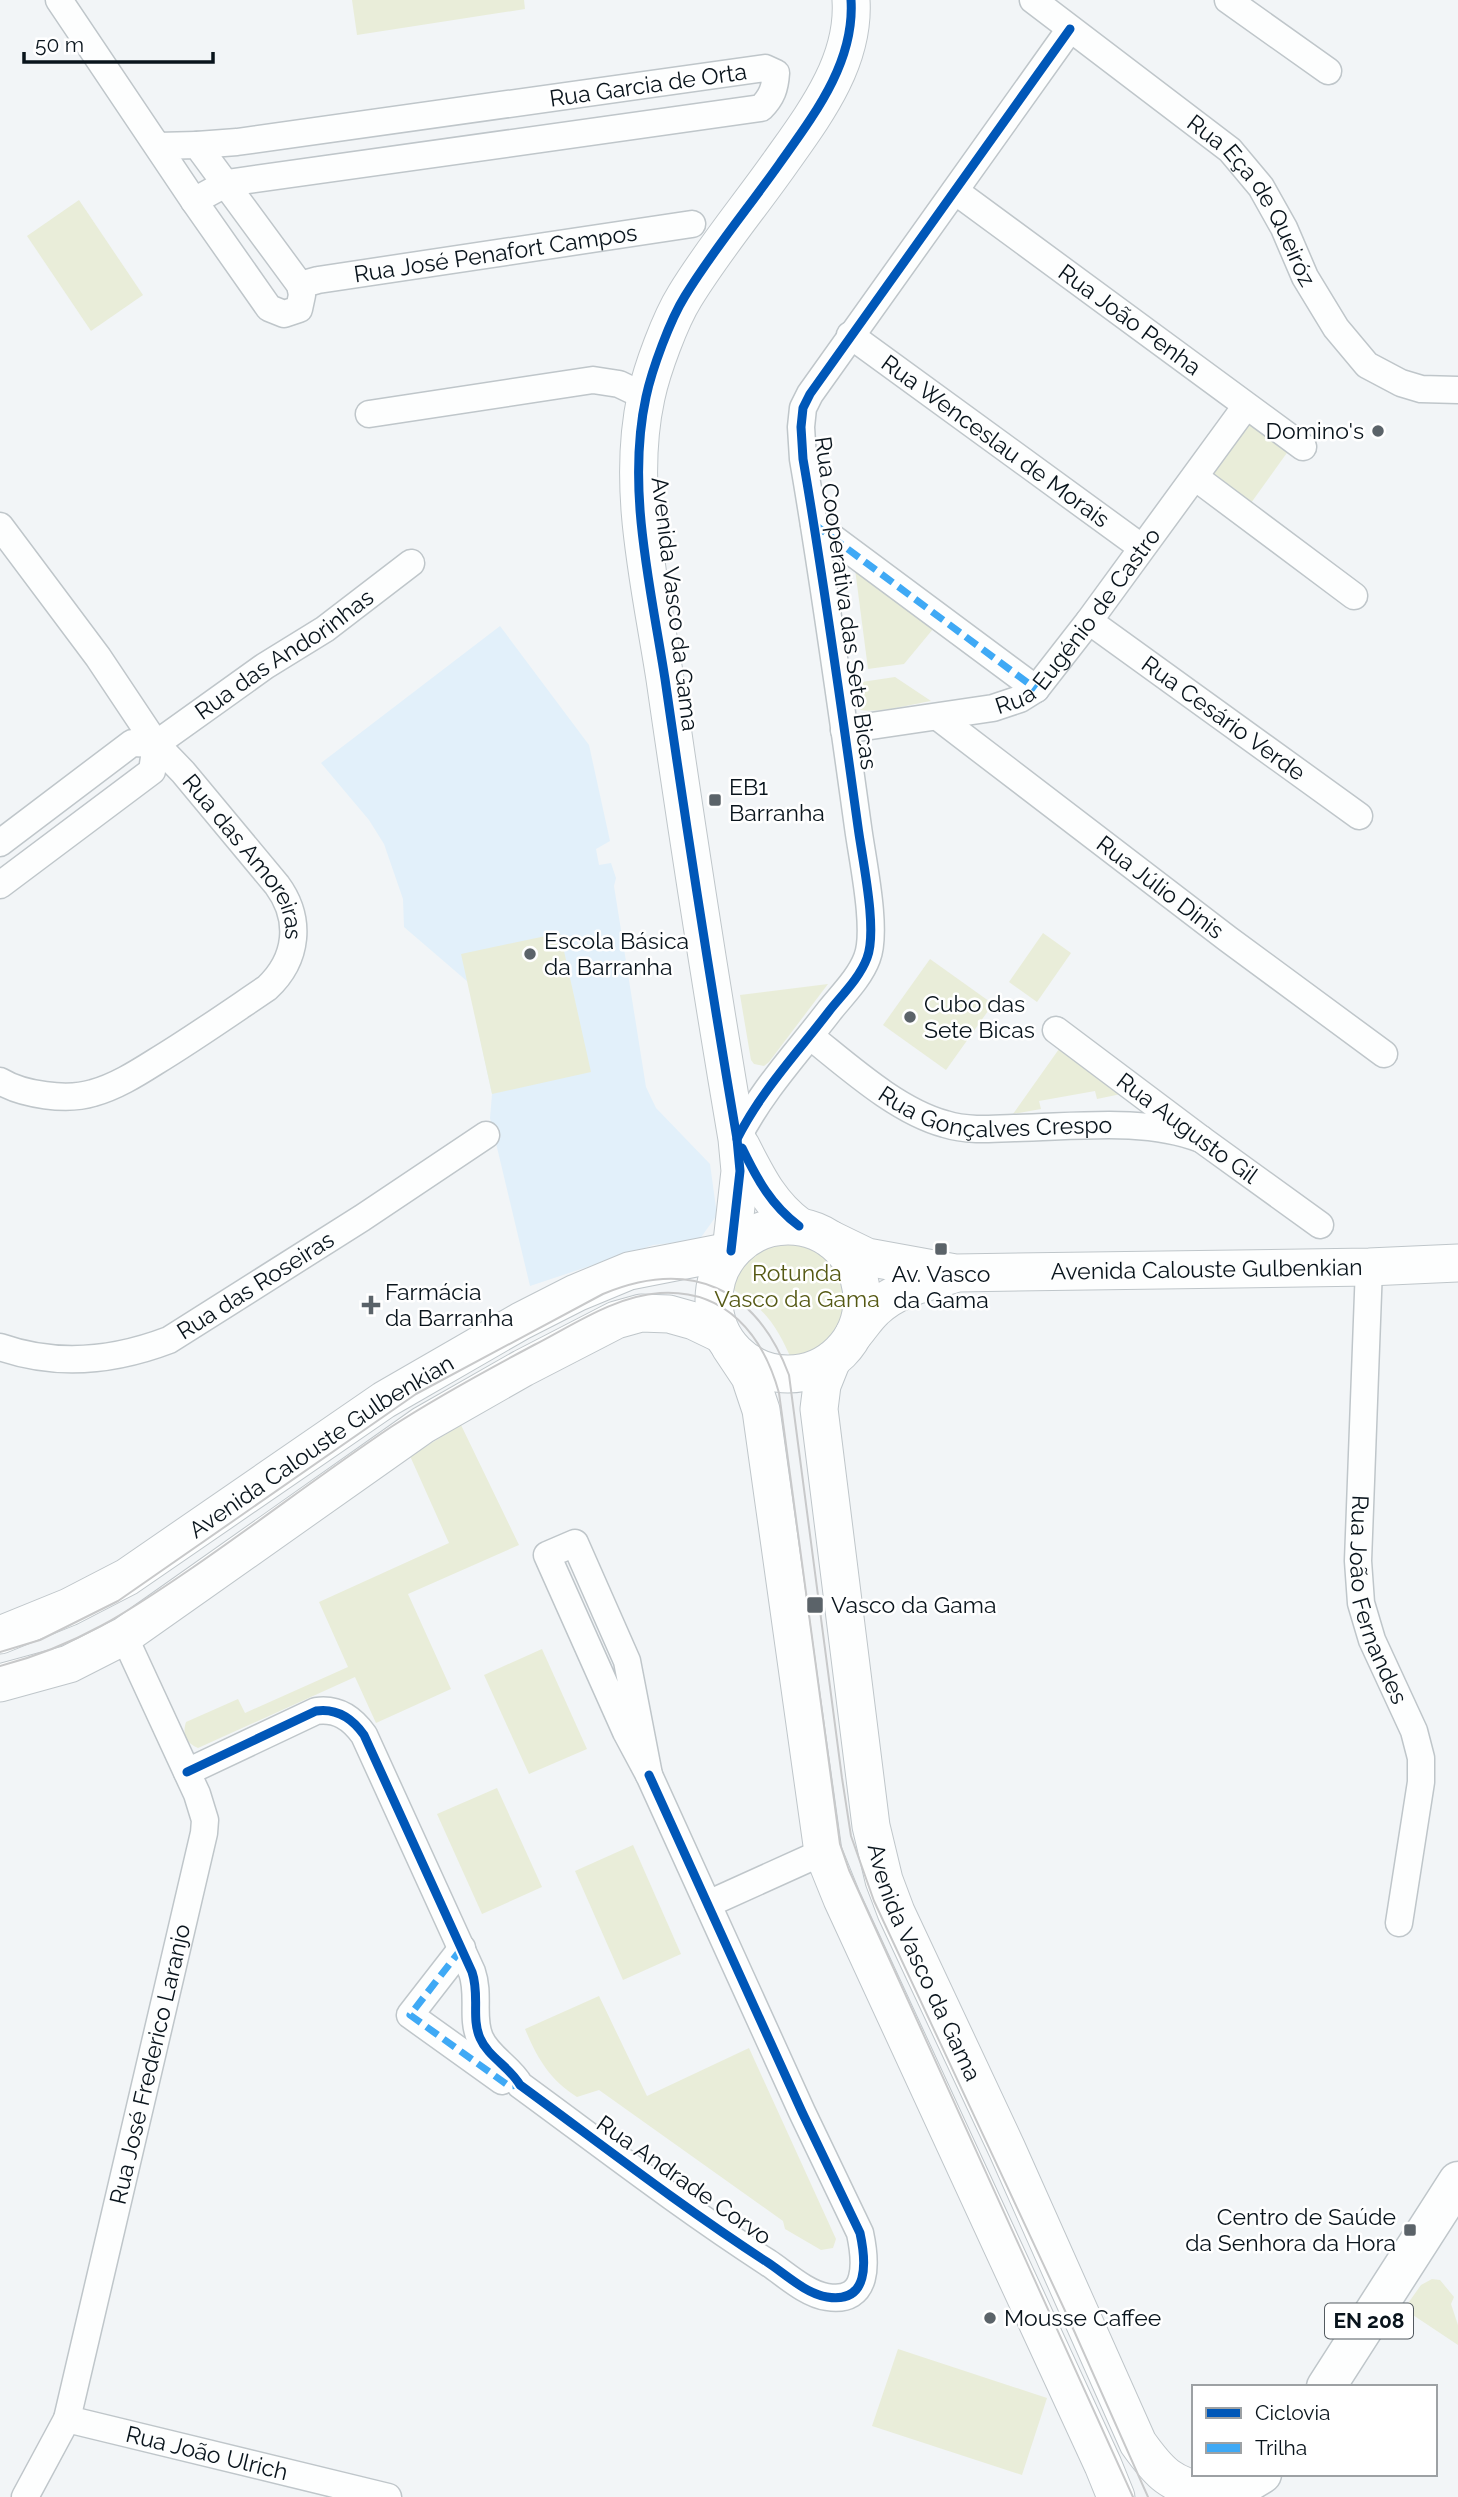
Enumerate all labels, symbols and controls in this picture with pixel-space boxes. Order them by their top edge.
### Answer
scale bar [24,21,214,65]
text: 50 m [35,32,84,57]
street label: Rua Garcia de Orta [548,57,748,112]
street label: Rua Eça de Queiróz [1182,108,1321,291]
street label: Rua José Penafort Campos [352,218,639,287]
street label: Rua João Penha [1054,258,1207,380]
street label: Rua Wenceslau de Morais [877,349,1115,533]
place label: Domino's [1266,417,1364,444]
marker: Domino's [1370,423,1386,439]
street label: Rua Cooperativa das Sete Bicas [810,435,883,771]
street label: Avenida Vasco da Gama [646,475,704,733]
street label: Rua Eugénio de Castro [992,522,1166,719]
street label: Rua das Andorinhas [189,583,378,725]
street label: Rua Cesário Verde [1137,650,1311,786]
street label: Rua das Amoreiras [177,768,307,940]
place label: EB1 Barranha [729,773,825,826]
marker: EB1 Barranha [707,792,723,808]
street label: Rua Júlio Dinis [1092,830,1230,944]
place label: Escola Básica da Barranha [544,927,689,980]
marker: Escola Básica da Barranha [522,946,538,962]
place label: Cubo das Sete Bicas [924,990,1035,1043]
marker: Cubo das Sete Bicas [902,1009,918,1025]
street label: Rua Augusto Gil [1112,1067,1264,1189]
street label: Rua Gonçalves Crespo [874,1080,1112,1142]
street label: Rua das Roseiras [172,1225,339,1345]
marker: Av. Vasco da Gama [933,1241,949,1257]
street label: Avenida Calouste Gulbenkian [1050,1253,1363,1285]
park label: Rotunda Vasco da Gama [714,1259,880,1312]
place label: Av. Vasco da Gama [891,1260,991,1313]
place label: Farmácia da Barranha [385,1278,514,1331]
marker: Farmácia da Barranha [363,1297,379,1313]
street label: Avenida Calouste Gulbenkian [183,1349,458,1543]
street label: Rua João Fernandes [1345,1494,1414,1708]
place label: Vasco da Gama [831,1591,997,1618]
marker: Vasco da Gama [805,1595,825,1615]
street label: Avenida Vasco da Gama [863,1841,987,2085]
street label: Rua José Frederico Laranjo [104,1921,195,2207]
street label: Rua Andrade Corvo [592,2109,777,2250]
place label: Centro de Saúde da Senhora da Hora [1185,2203,1396,2256]
marker: Centro de Saúde da Senhora da Hora [1402,2222,1418,2238]
place label: Mousse Caffee [1004,2304,1161,2331]
road number: EN 208 [1325,2304,1413,2338]
marker: Mousse Caffee [982,2310,998,2326]
legend [1192,2385,1437,2476]
text: Ciclovia [1255,2400,1331,2425]
street label: Rua João Ulrich [123,2420,291,2485]
text: Trilha [1255,2435,1307,2460]

